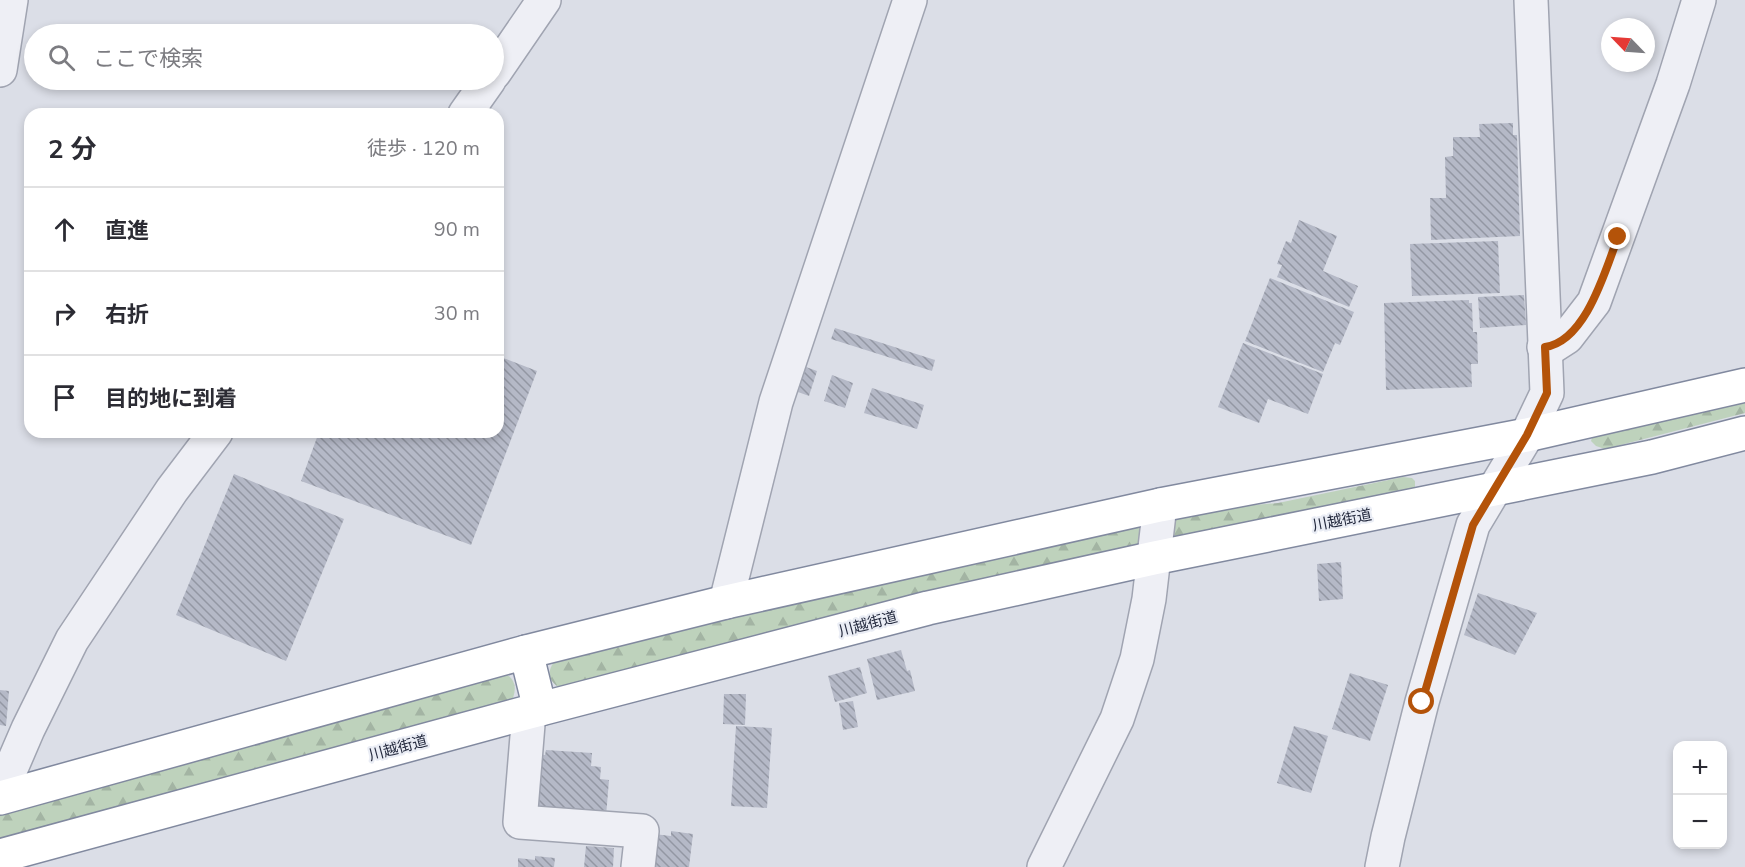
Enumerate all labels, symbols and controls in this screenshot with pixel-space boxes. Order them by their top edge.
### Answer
north arrow [1601,18,1655,72]
search box [24,24,504,90]
icon: search [45,41,78,74]
text: ここで検索 [93,44,203,74]
text: 2 分 [48,132,97,167]
text: 徒歩 · 120 m [367,135,480,162]
icon: ahead [48,213,81,246]
text: 直進 [105,216,149,246]
text: 90 m [434,216,480,243]
route end [1604,223,1630,249]
icon: right [48,297,81,330]
text: 右折 [105,300,149,330]
text: 30 m [434,300,480,327]
icon: arrive [48,381,81,414]
text: 目的地に到着 [105,384,237,414]
street label: 川越街道 [1311,504,1373,536]
street label: 川越街道 [836,607,900,641]
route start [1408,688,1434,714]
street label: 川越街道 [366,731,430,765]
map controls [1673,741,1727,849]
button: + [1673,741,1727,795]
button: − [1673,795,1727,849]

